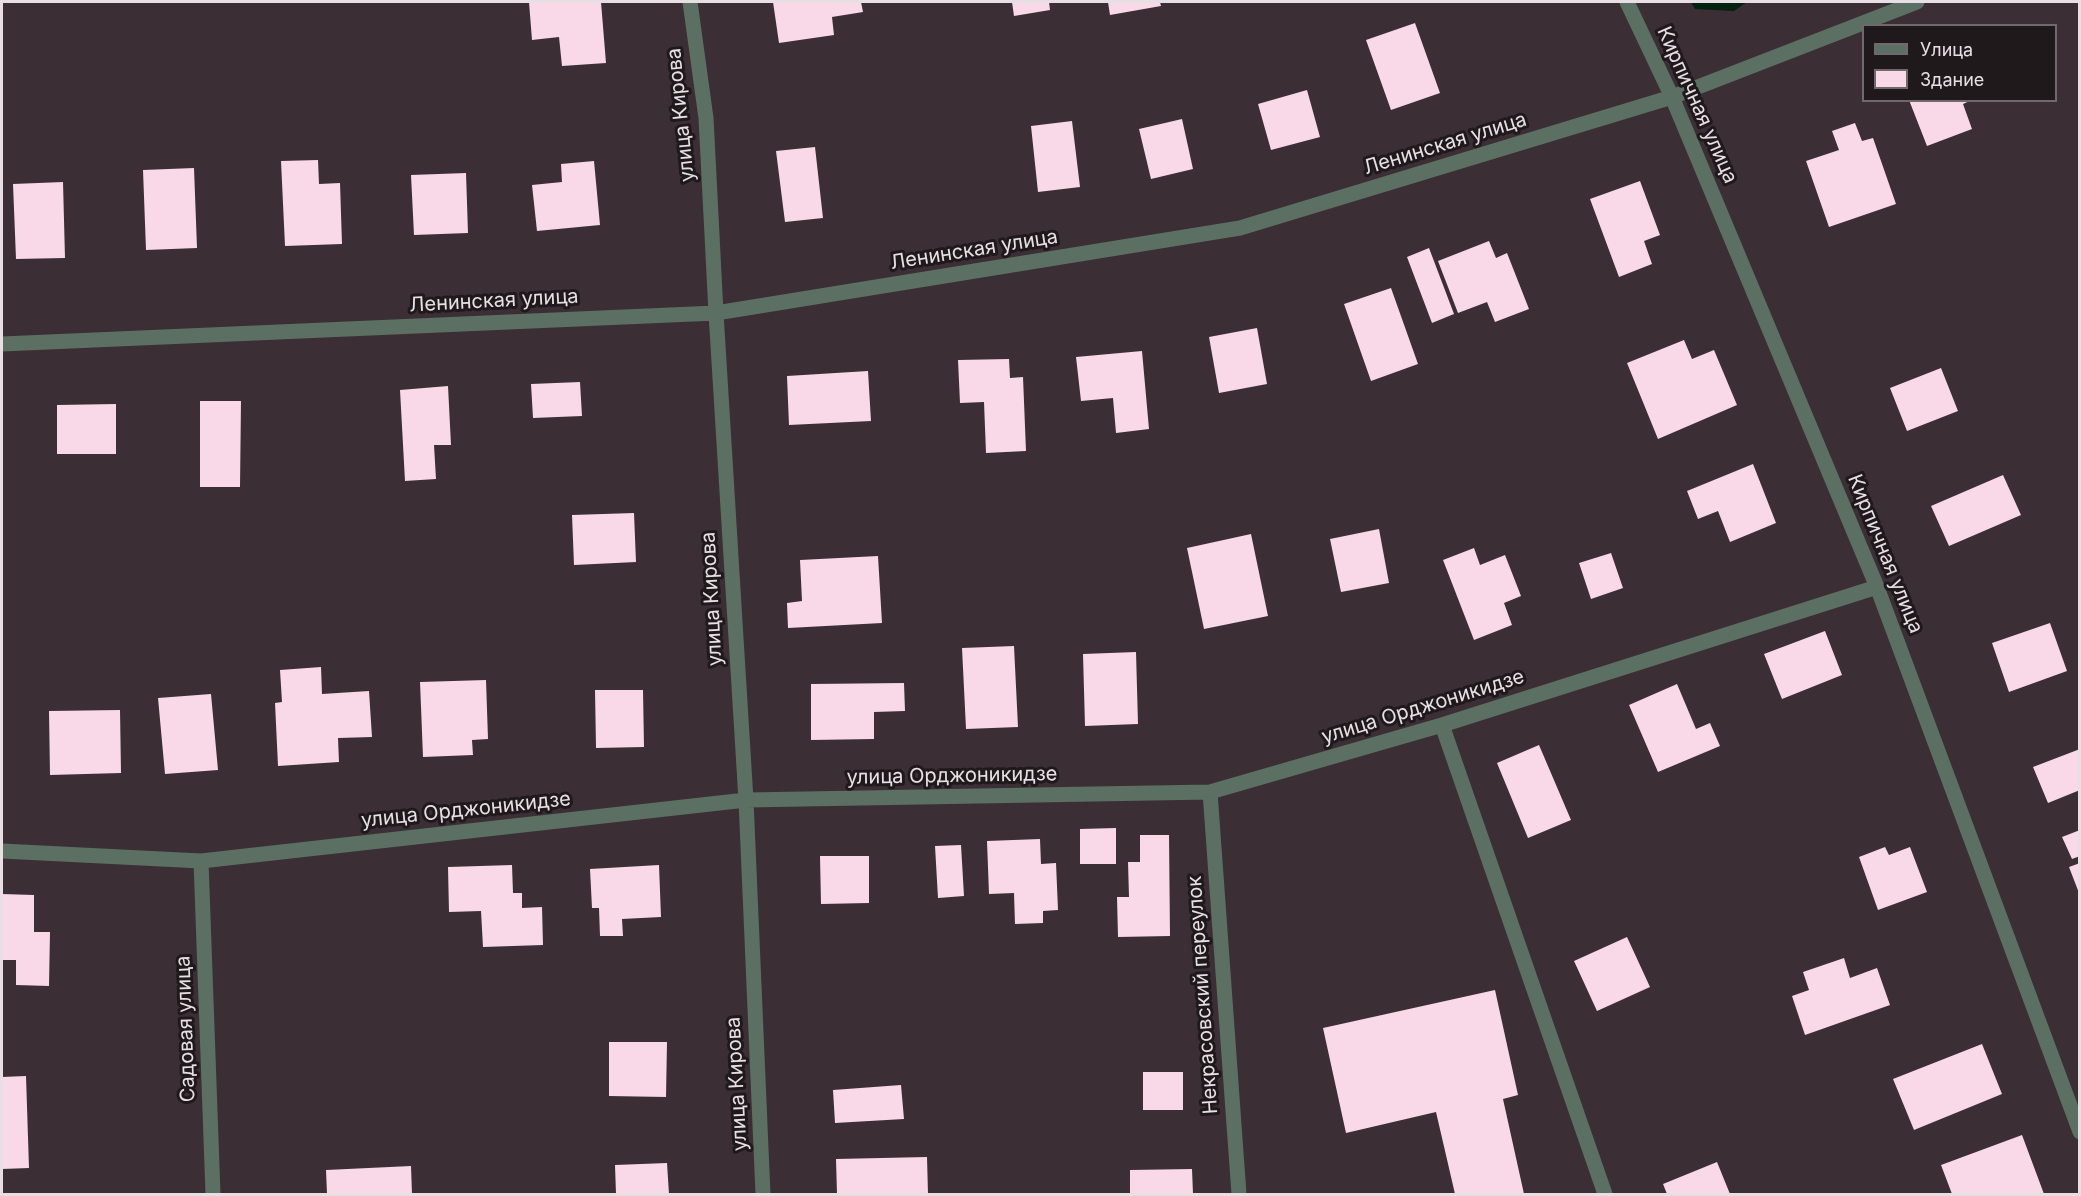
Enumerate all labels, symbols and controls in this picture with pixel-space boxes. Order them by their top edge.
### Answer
street label: Кирпичная улица [1652,23,1742,187]
legend [1862,24,2057,102]
text: Улица [1920,39,1973,60]
street label: улица Кирова [662,47,700,183]
text: Здание [1920,69,1984,90]
street label: Ленинская улица [1361,108,1529,180]
street label: Ленинская улица [889,225,1059,275]
street label: Ленинская улица [409,285,579,317]
street label: Кирпичная улица [1842,471,1928,637]
street label: улица Кирова [696,531,728,667]
street label: улица Орджоникидзе [1319,665,1527,749]
street label: улица Орджоникидзе [846,762,1058,790]
street label: улица Орджоникидзе [360,787,572,833]
street label: Некрасовский переулок [1183,875,1223,1115]
street label: Садовая улица [171,955,201,1103]
street label: улица Кирова [721,1016,753,1152]

